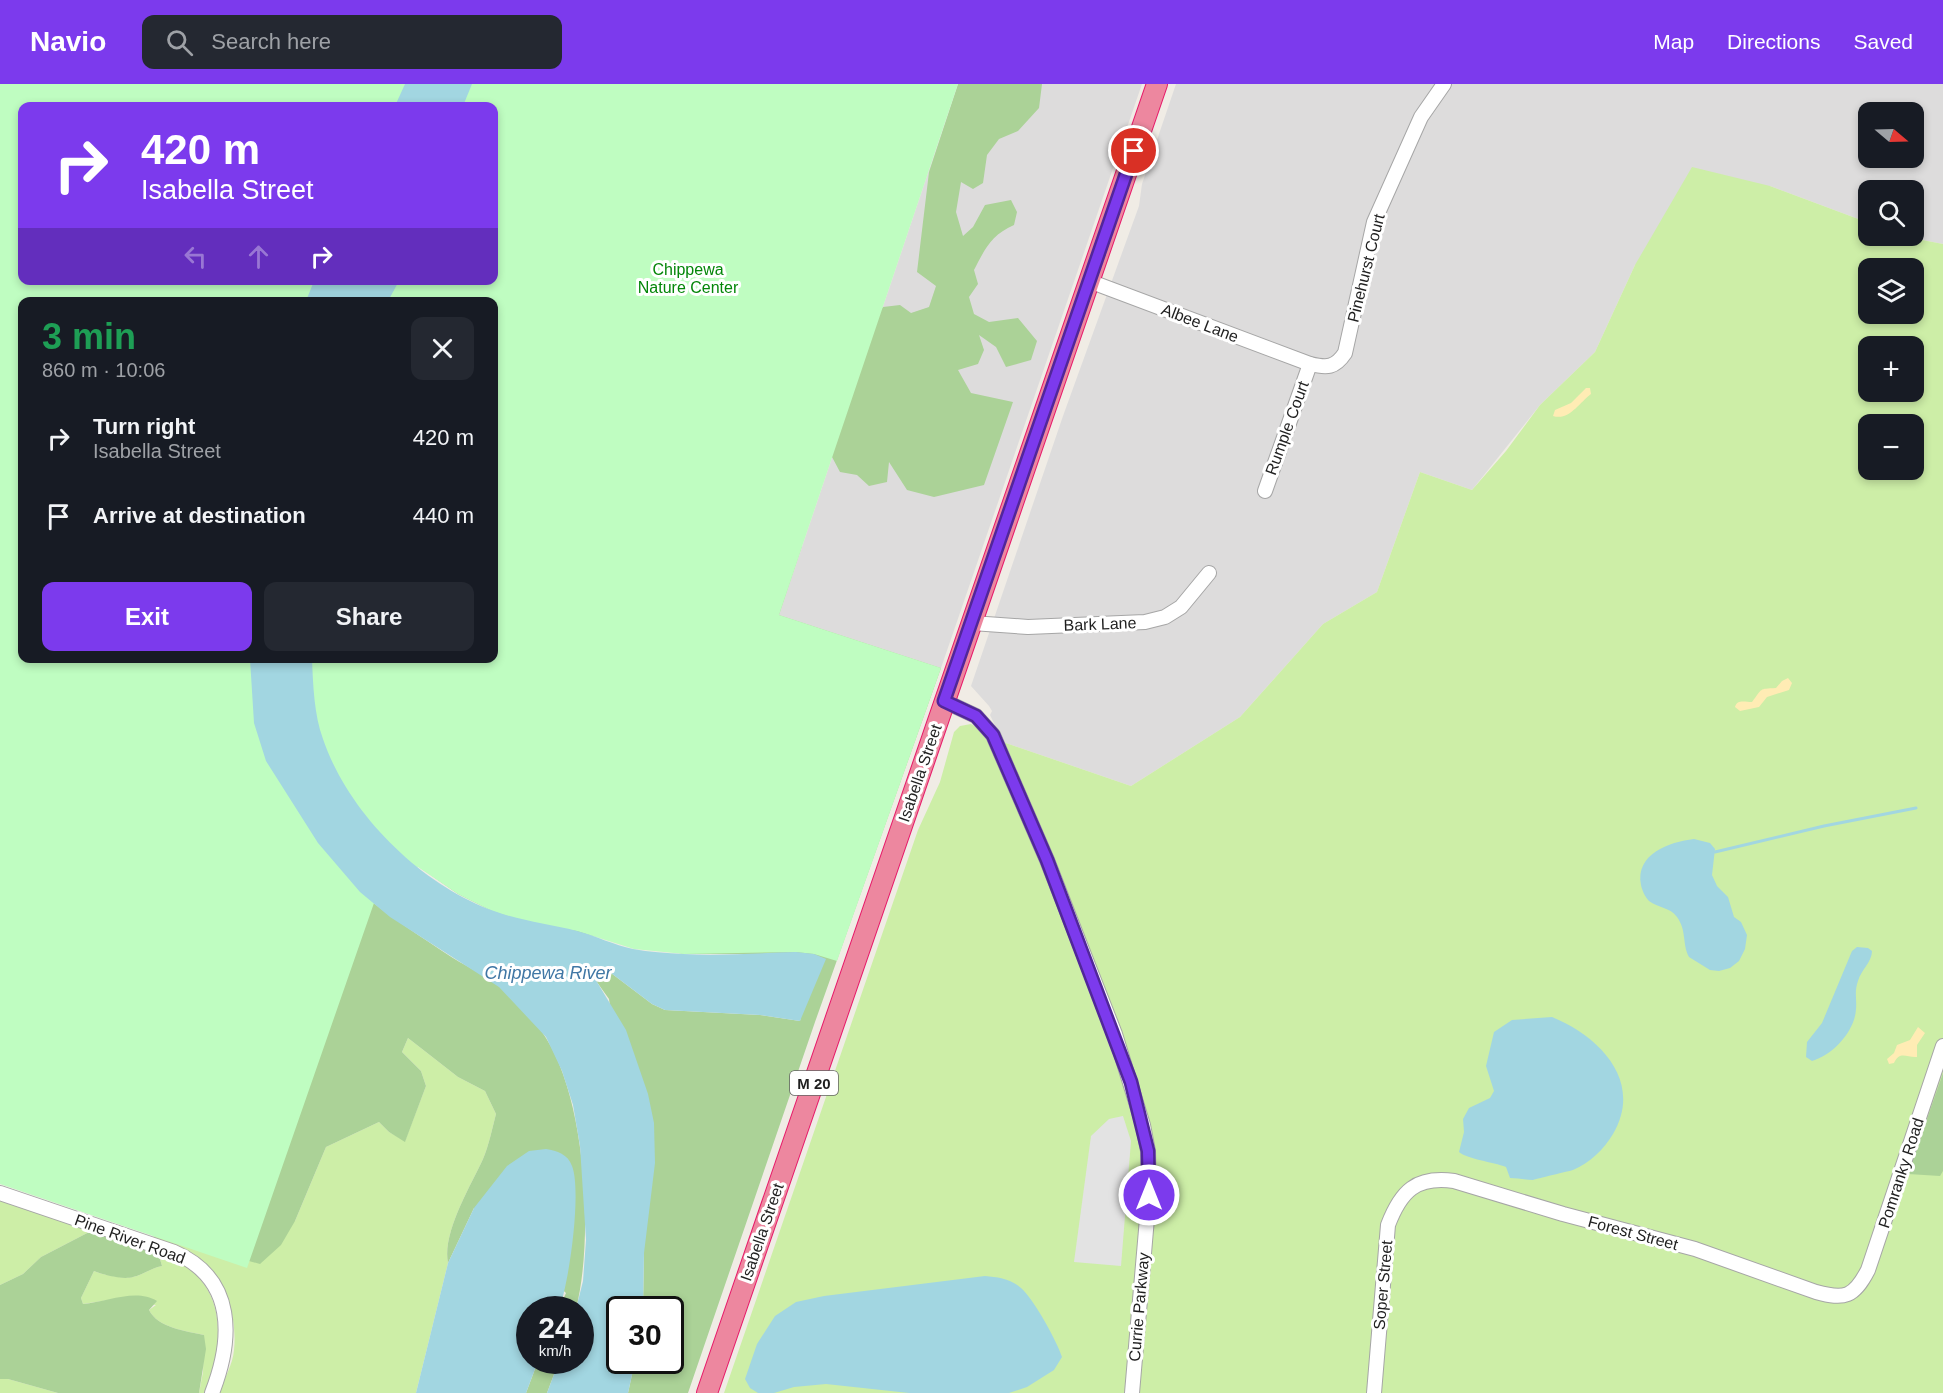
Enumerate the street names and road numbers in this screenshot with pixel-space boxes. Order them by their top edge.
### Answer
street label: Pinehurst Court [1344,211,1388,324]
street label: Albee Lane [1159,301,1241,345]
street label: Rumple Court [1262,378,1312,477]
street label: Bark Lane [1063,614,1137,634]
street label: Isabella Street [895,721,945,824]
road number: M 20 [790,1071,838,1095]
street label: Pomranky Road [1875,1116,1927,1230]
street label: Isabella Street [737,1180,787,1283]
street label: Pine River Road [72,1211,188,1267]
street label: Forest Street [1586,1213,1680,1253]
street label: Soper Street [1371,1239,1395,1330]
street label: Currie Parkway [1126,1252,1152,1362]

